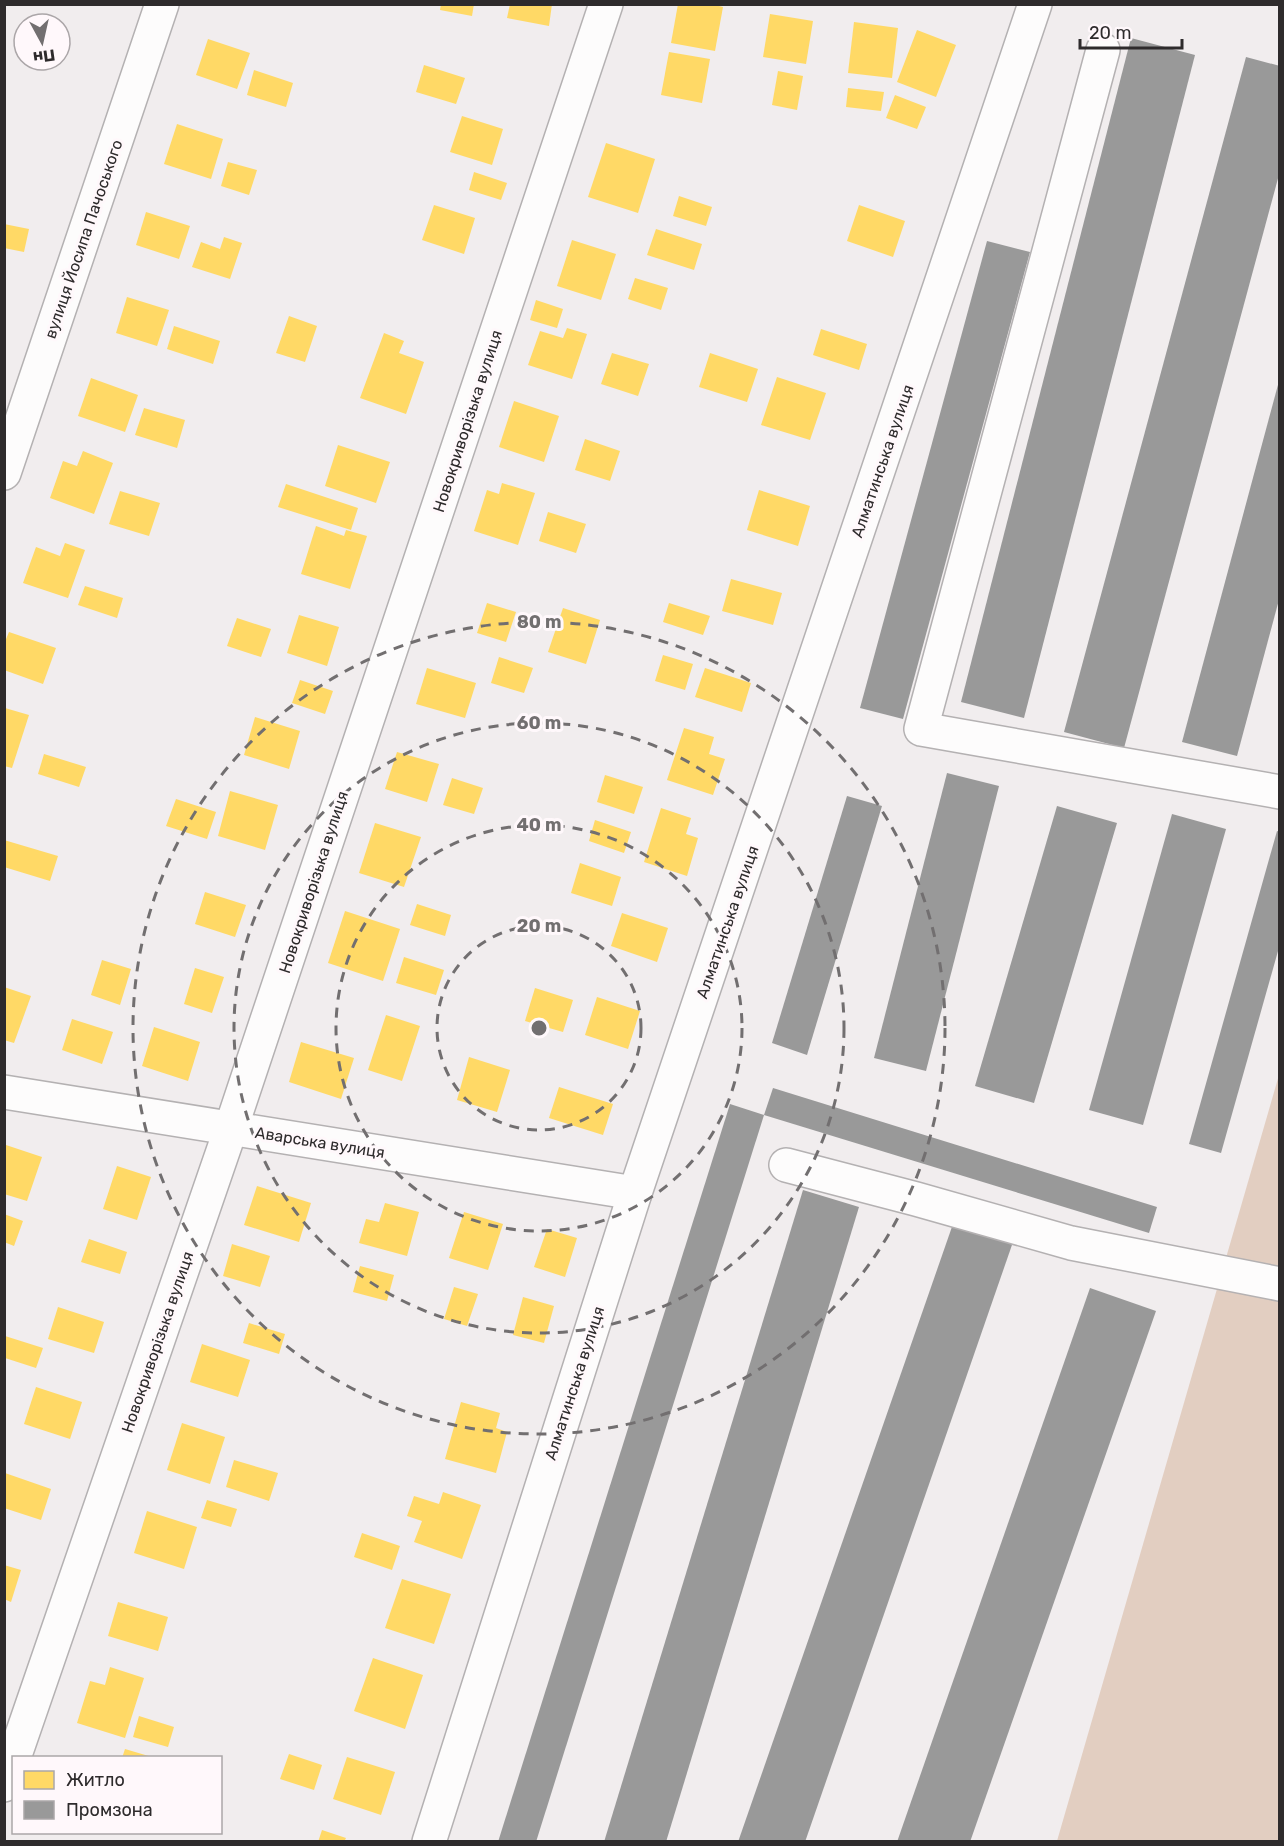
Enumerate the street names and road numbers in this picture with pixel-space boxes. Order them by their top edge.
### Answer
street label: вулиця Йосипа Пачоського [40,137,126,341]
street label: Новокриворізька вулиця [429,328,506,515]
street label: Алматинська вулиця [847,382,918,540]
street label: Новокриворізька вулиця [275,789,352,976]
street label: Алматинська вулиця [692,843,763,1001]
street label: Аварська вулиця [254,1123,386,1162]
street label: Новокриворізька вулиця [117,1249,197,1435]
street label: Алматинська вулиця [541,1304,608,1462]

